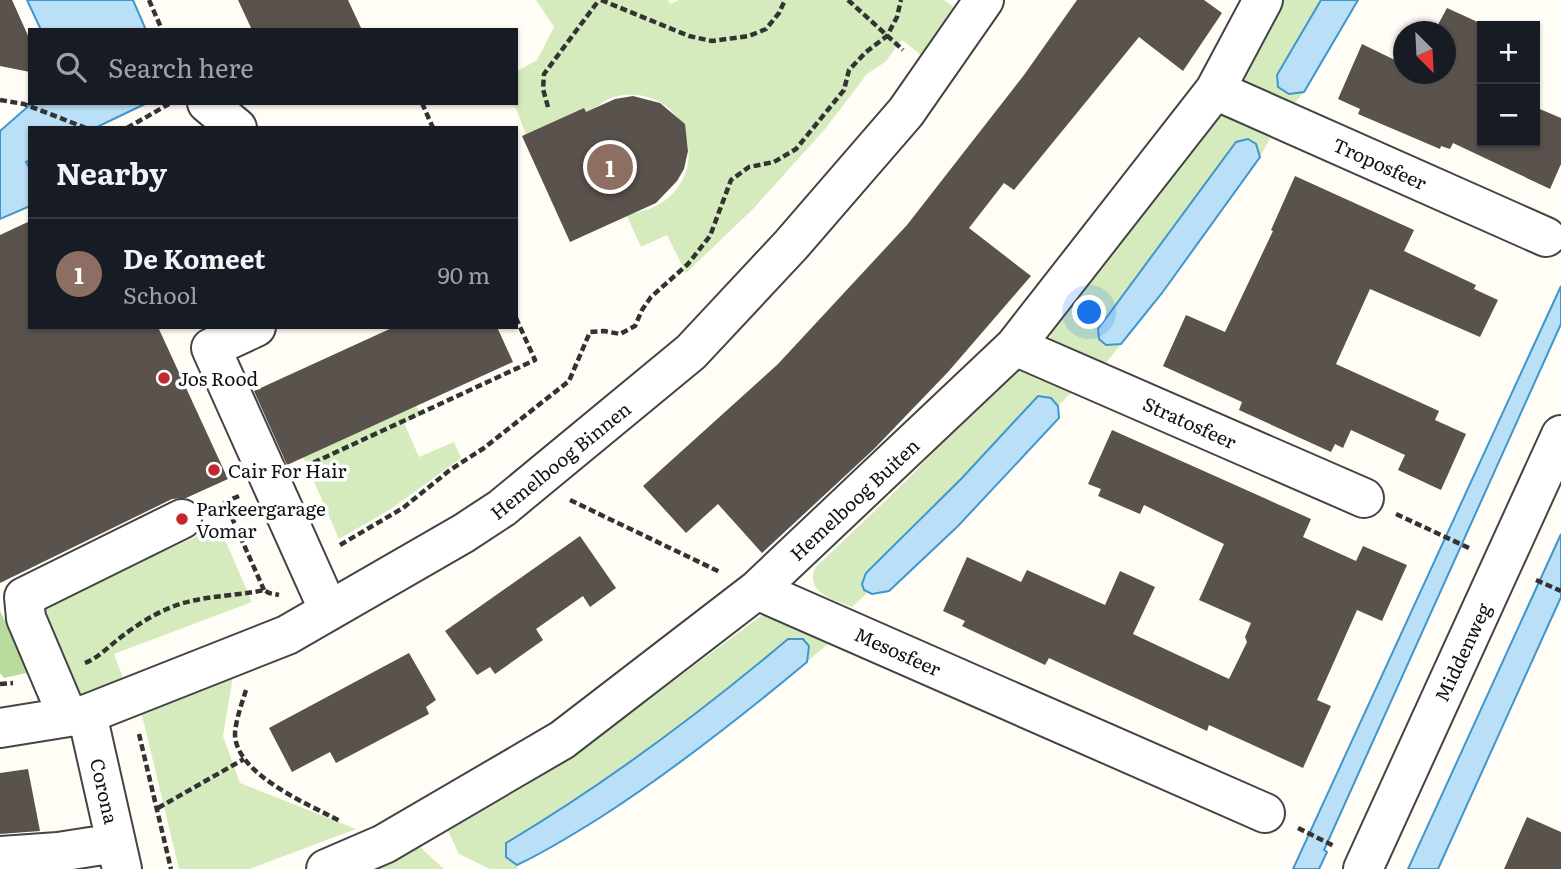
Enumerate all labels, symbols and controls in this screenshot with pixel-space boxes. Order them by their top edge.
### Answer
north arrow [1393,21,1456,84]
map controls [1477,21,1540,147]
button: + [1477,21,1540,84]
search box [28,28,518,105]
text: Search here [108,47,254,86]
icon: search [52,48,90,86]
button: − [1477,84,1540,147]
street label: Troposfeer [1329,130,1431,196]
pin: 1 [587,141,633,193]
text: Nearby [56,150,167,194]
text: De Komeet [123,238,265,277]
text: 1 [74,257,84,291]
text: 90 m [438,257,490,291]
text: School [123,277,197,311]
your location [1072,295,1106,329]
place label: Jos Rood [178,364,259,392]
marker: Jos Rood [156,370,172,386]
street label: Stratosfeer [1139,389,1241,455]
street label: Hemelboog Binnen [484,394,636,526]
street label: Hemelboog Buiten [783,431,925,567]
place label: Cair For Hair [228,456,347,484]
marker: Cair For Hair [206,462,222,478]
place label: Parkeergarage Vomar [196,494,326,544]
marker: Parkeergarage Vomar [174,511,190,527]
street label: Middenweg [1427,598,1497,706]
street label: Mesosfeer [850,620,946,682]
street label: Corona [84,755,126,827]

